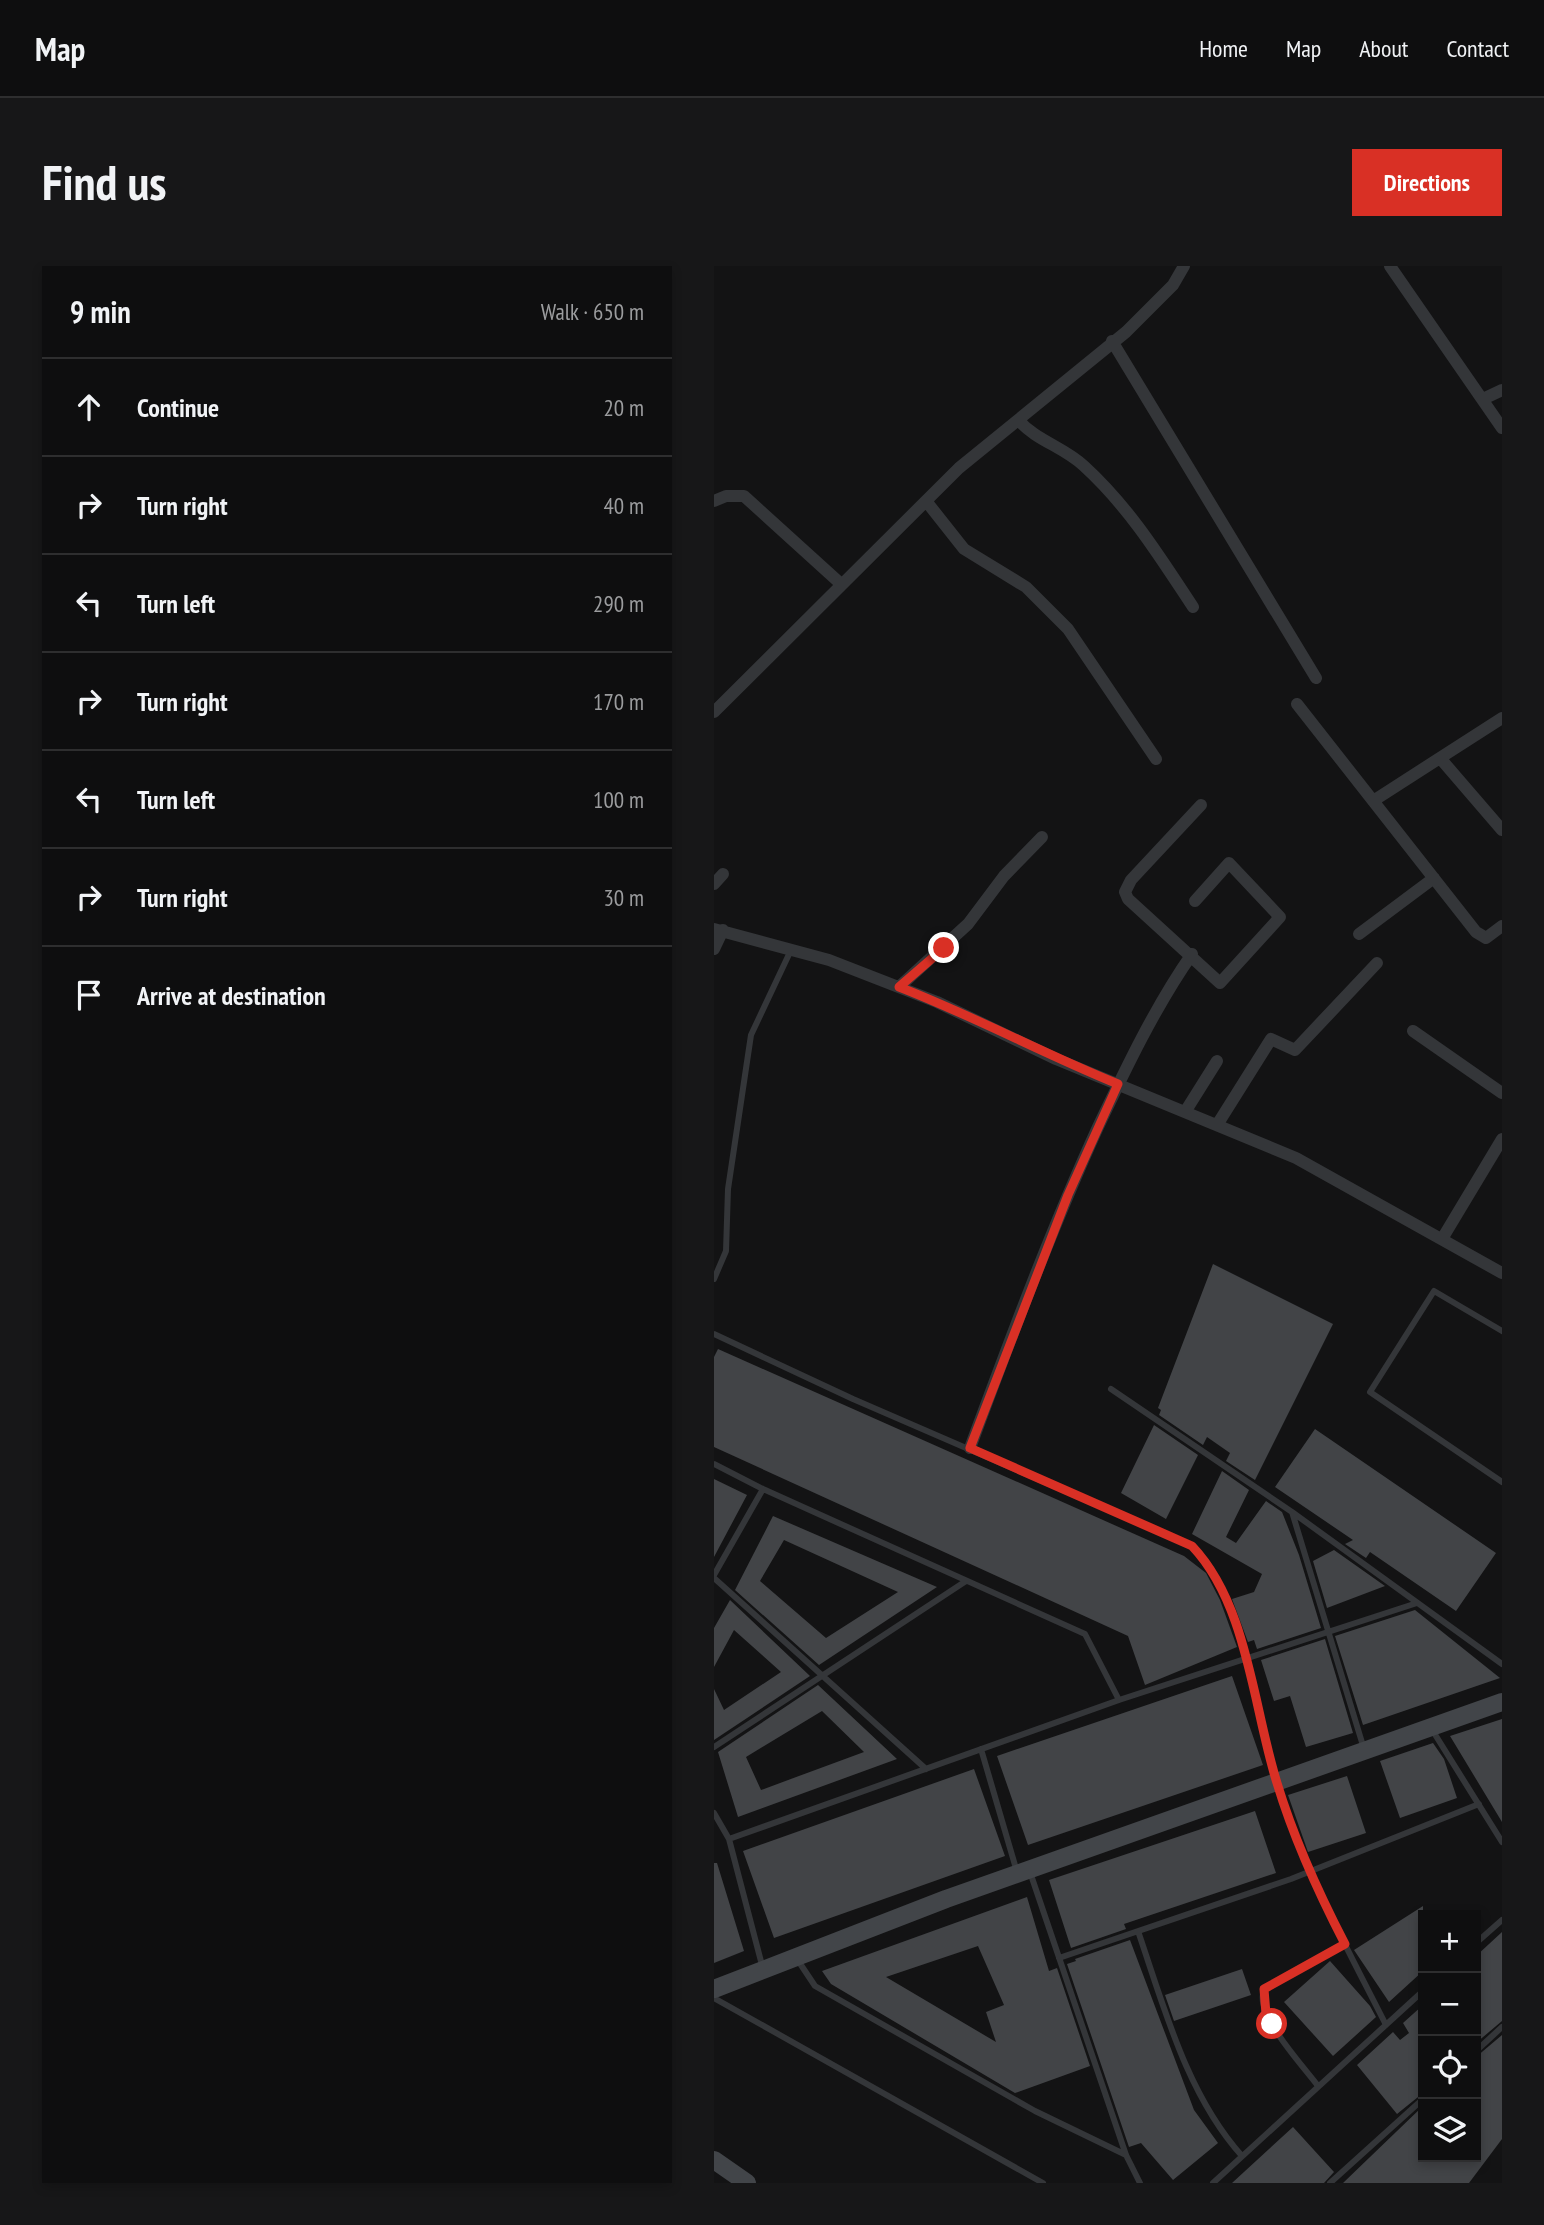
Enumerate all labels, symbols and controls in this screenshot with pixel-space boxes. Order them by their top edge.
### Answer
text: Map [35,27,85,70]
text: Home [1199,33,1248,64]
text: Map [1286,33,1321,64]
text: About [1359,33,1408,64]
text: Contact [1446,33,1509,64]
button: Directions [1352,149,1502,216]
text: Find us [42,150,166,214]
text: 9 min [70,292,131,331]
text: Walk · 650 m [541,297,644,326]
icon: ahead [70,388,108,426]
text: Continue [137,391,219,424]
text: 20 m [603,393,644,422]
icon: right [70,486,108,524]
text: Turn right [137,489,228,522]
text: 40 m [603,491,644,520]
icon: left [70,584,108,622]
text: Turn left [137,587,215,620]
text: 290 m [593,589,644,618]
icon: right [70,682,108,720]
text: Turn right [137,685,228,718]
text: 170 m [593,687,644,716]
icon: left [70,780,108,818]
text: Turn left [137,783,215,816]
text: 100 m [593,785,644,814]
icon: right [70,878,108,916]
text: Turn right [137,881,228,914]
text: 30 m [603,883,644,912]
route end [928,932,959,963]
icon: arrive [70,976,108,1014]
text: Arrive at destination [137,979,326,1012]
map controls [1418,1910,1481,2162]
button: + [1418,1910,1481,1973]
button: − [1418,1973,1481,2036]
route start [1256,2008,1287,2039]
button: locate [1418,2036,1481,2099]
button: layers [1418,2099,1481,2162]

